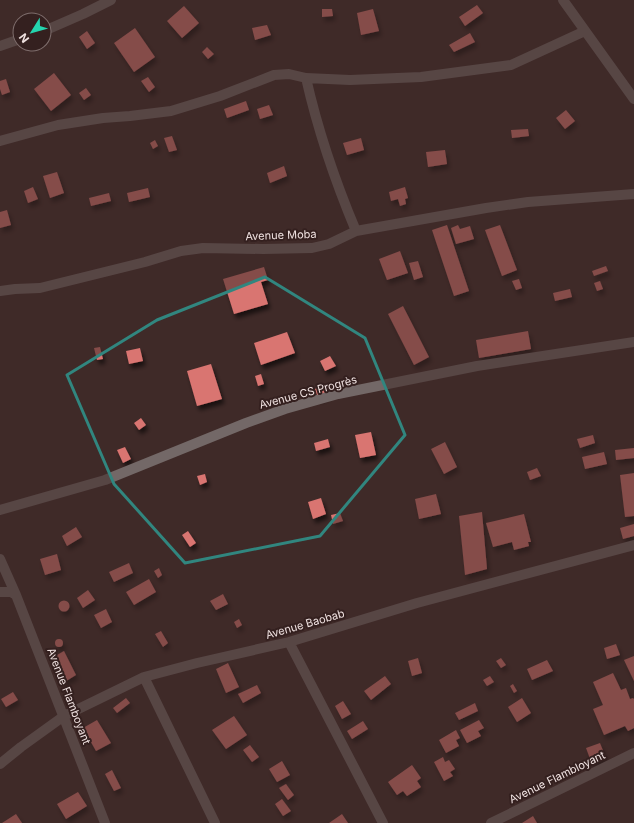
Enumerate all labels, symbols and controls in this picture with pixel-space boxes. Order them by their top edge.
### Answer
north arrow [12,12,52,52]
text: N [16,30,32,46]
street label: Avenue Moba [245,227,317,243]
street label: Avenue CS Progrès [258,372,358,412]
street label: Avenue Baobab [264,606,346,642]
street label: Avenue Flamboyant [44,646,94,747]
street label: Avenue Flambloyant [507,748,608,806]

